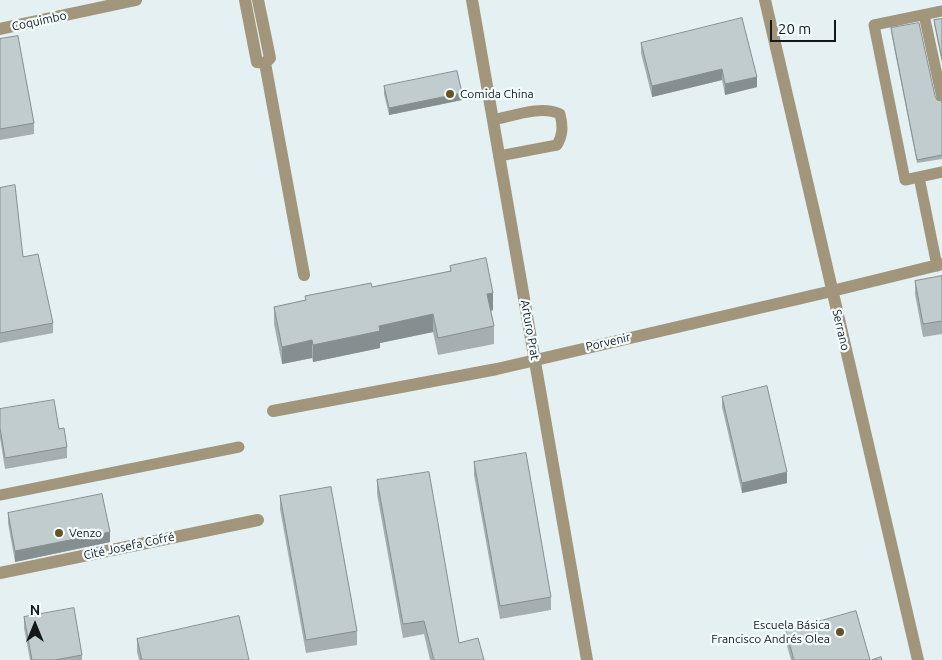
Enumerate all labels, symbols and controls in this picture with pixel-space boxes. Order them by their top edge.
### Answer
street label: Coquimbo [10,8,68,34]
scale bar [772,10,838,42]
text: 20 m [778,20,811,37]
place label: Comida China [460,87,534,101]
marker: Comida China [444,88,456,100]
street label: Arturo Prat [518,299,542,361]
street label: Serrano [829,308,853,352]
street label: Porvenir [584,330,632,354]
place label: Venzo [69,526,102,540]
marker: Venzo [53,527,65,539]
street label: Cité Josefa Cofré [82,529,176,563]
north arrow [10,600,60,650]
text: N [30,602,40,618]
place label: Escuela Básica Francisco Andrés Olea [711,618,830,646]
marker: Escuela Básica Francisco Andrés Olea [834,626,846,638]

